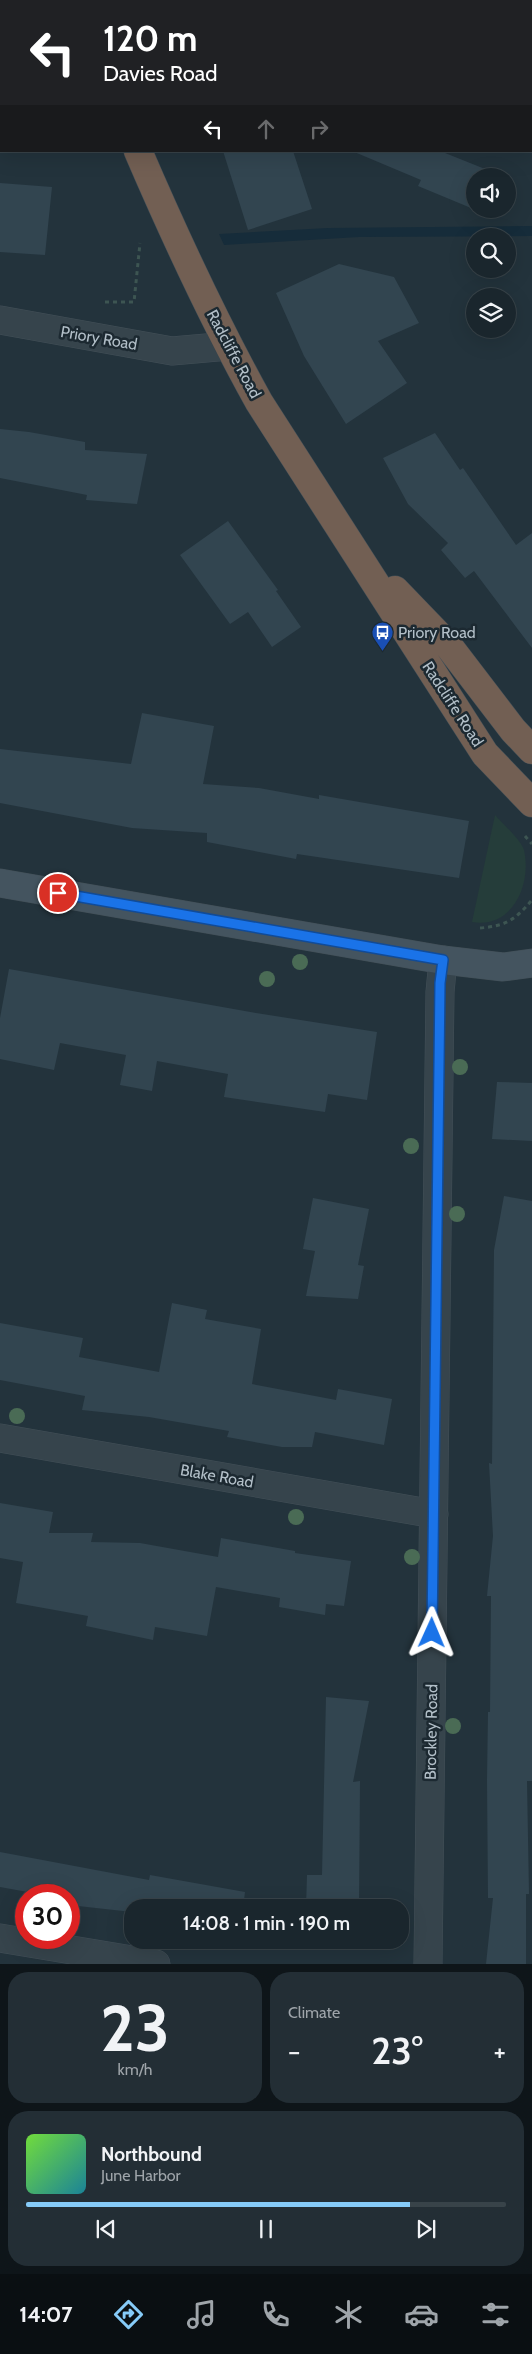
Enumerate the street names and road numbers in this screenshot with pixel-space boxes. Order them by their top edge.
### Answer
street label: Radcliffe Road [203,306,265,402]
street label: Priory Road [59,322,139,354]
street label: Radcliffe Road [418,658,488,750]
street label: Blake Road [179,1460,255,1492]
street label: Brockley Road [421,1684,441,1780]

